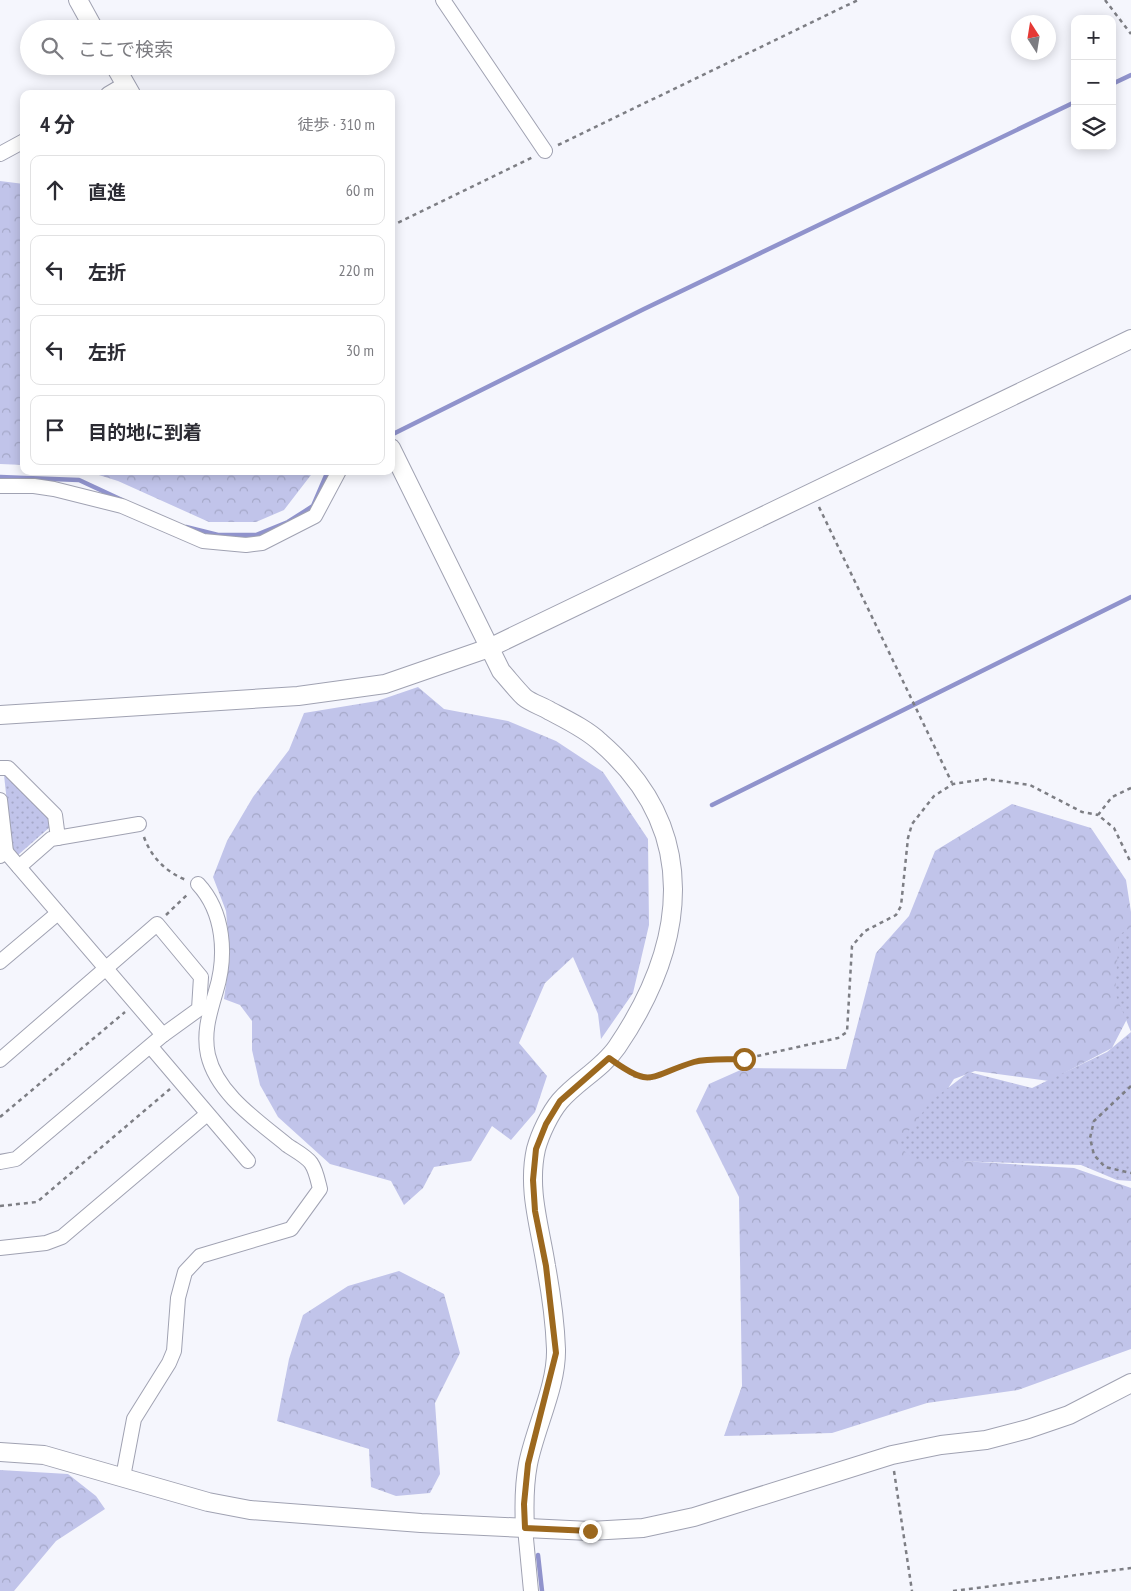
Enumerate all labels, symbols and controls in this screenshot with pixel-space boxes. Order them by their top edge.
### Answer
north arrow [1011,15,1056,60]
map controls [1071,15,1116,150]
button: + [1071,15,1116,60]
search box [20,20,395,75]
icon: search [38,34,66,62]
text: ここで検索 [78,37,173,61]
button: − [1071,60,1116,105]
button: layers [1071,105,1116,150]
text: 4 分 [40,111,75,138]
text: 徒歩 · 310 m [297,114,375,134]
icon: ahead [41,176,69,204]
text: 直進 [88,180,126,204]
text: 60 m [346,180,374,200]
icon: left [41,256,69,284]
text: 左折 [88,260,126,284]
text: 220 m [339,260,374,280]
icon: left [41,336,69,364]
text: 左折 [88,340,126,364]
text: 30 m [346,340,374,360]
icon: arrive [41,416,69,444]
text: 目的地に到着 [88,420,202,444]
route start [733,1048,756,1071]
route end [579,1520,602,1543]

